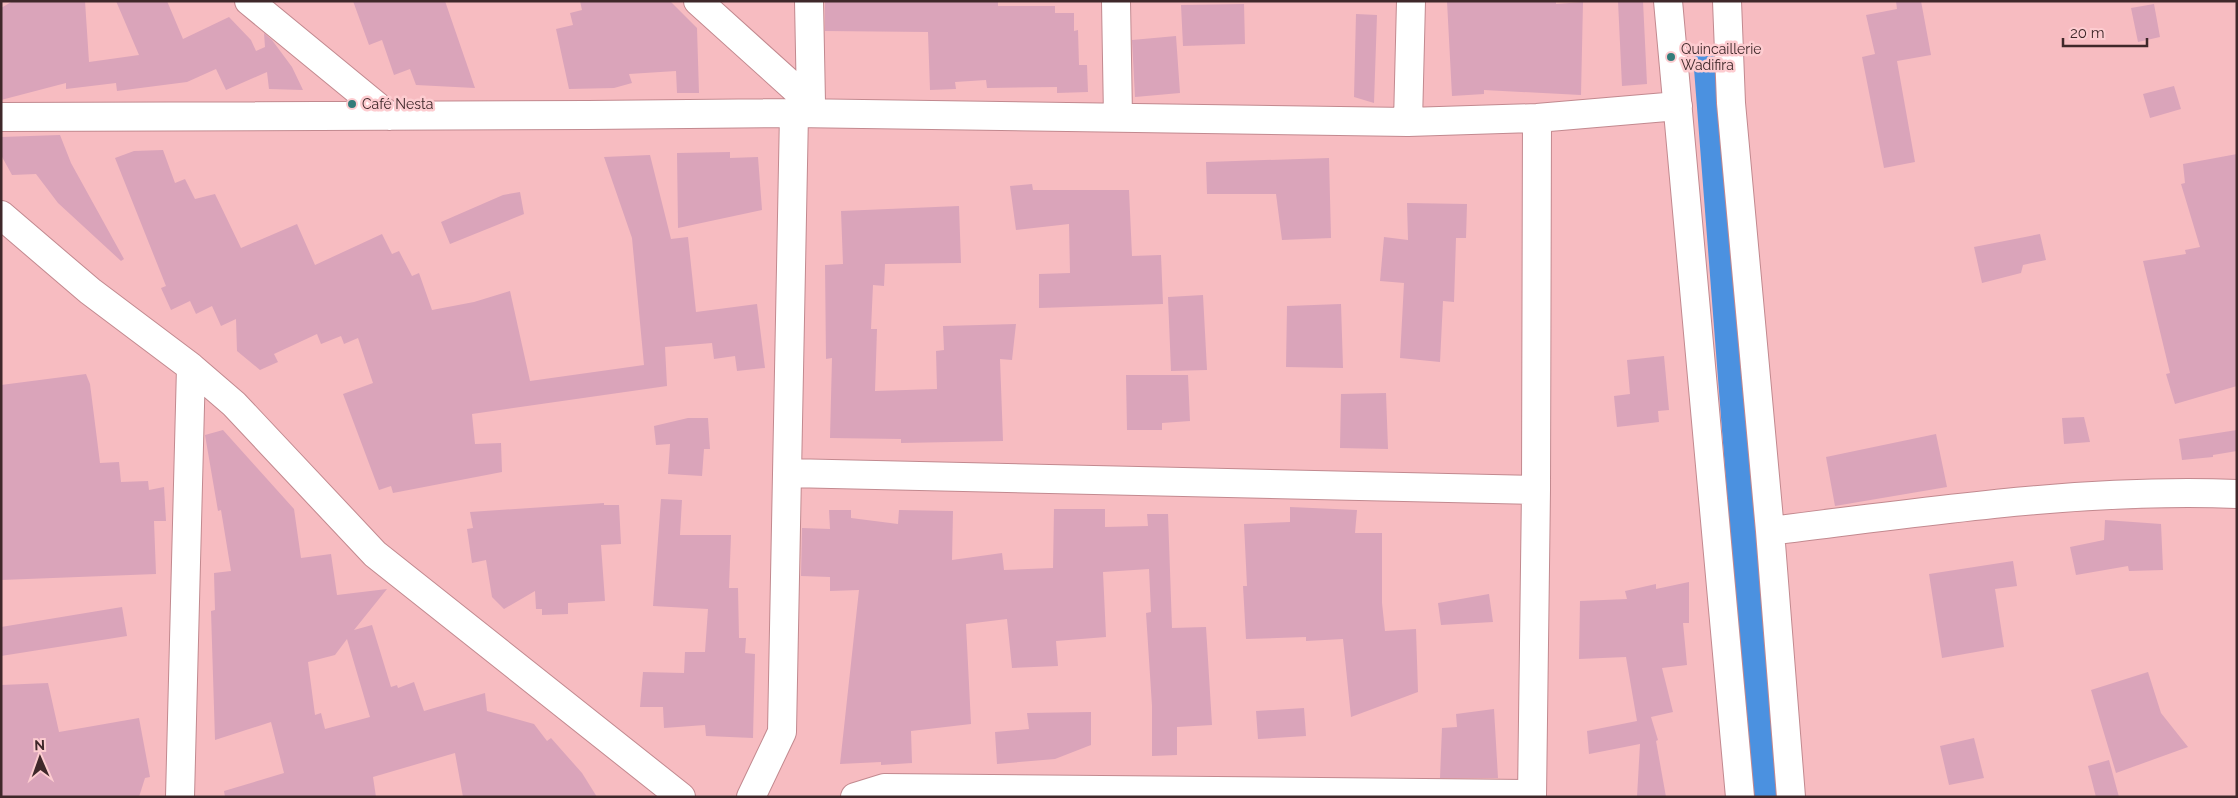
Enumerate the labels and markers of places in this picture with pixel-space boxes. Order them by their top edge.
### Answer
place label: Quincaillerie Wadifira [1681,41,1761,73]
marker: Quincaillerie Wadifira [1665,51,1677,63]
place label: Café Nesta [362,96,433,112]
marker: Café Nesta [346,98,358,110]

